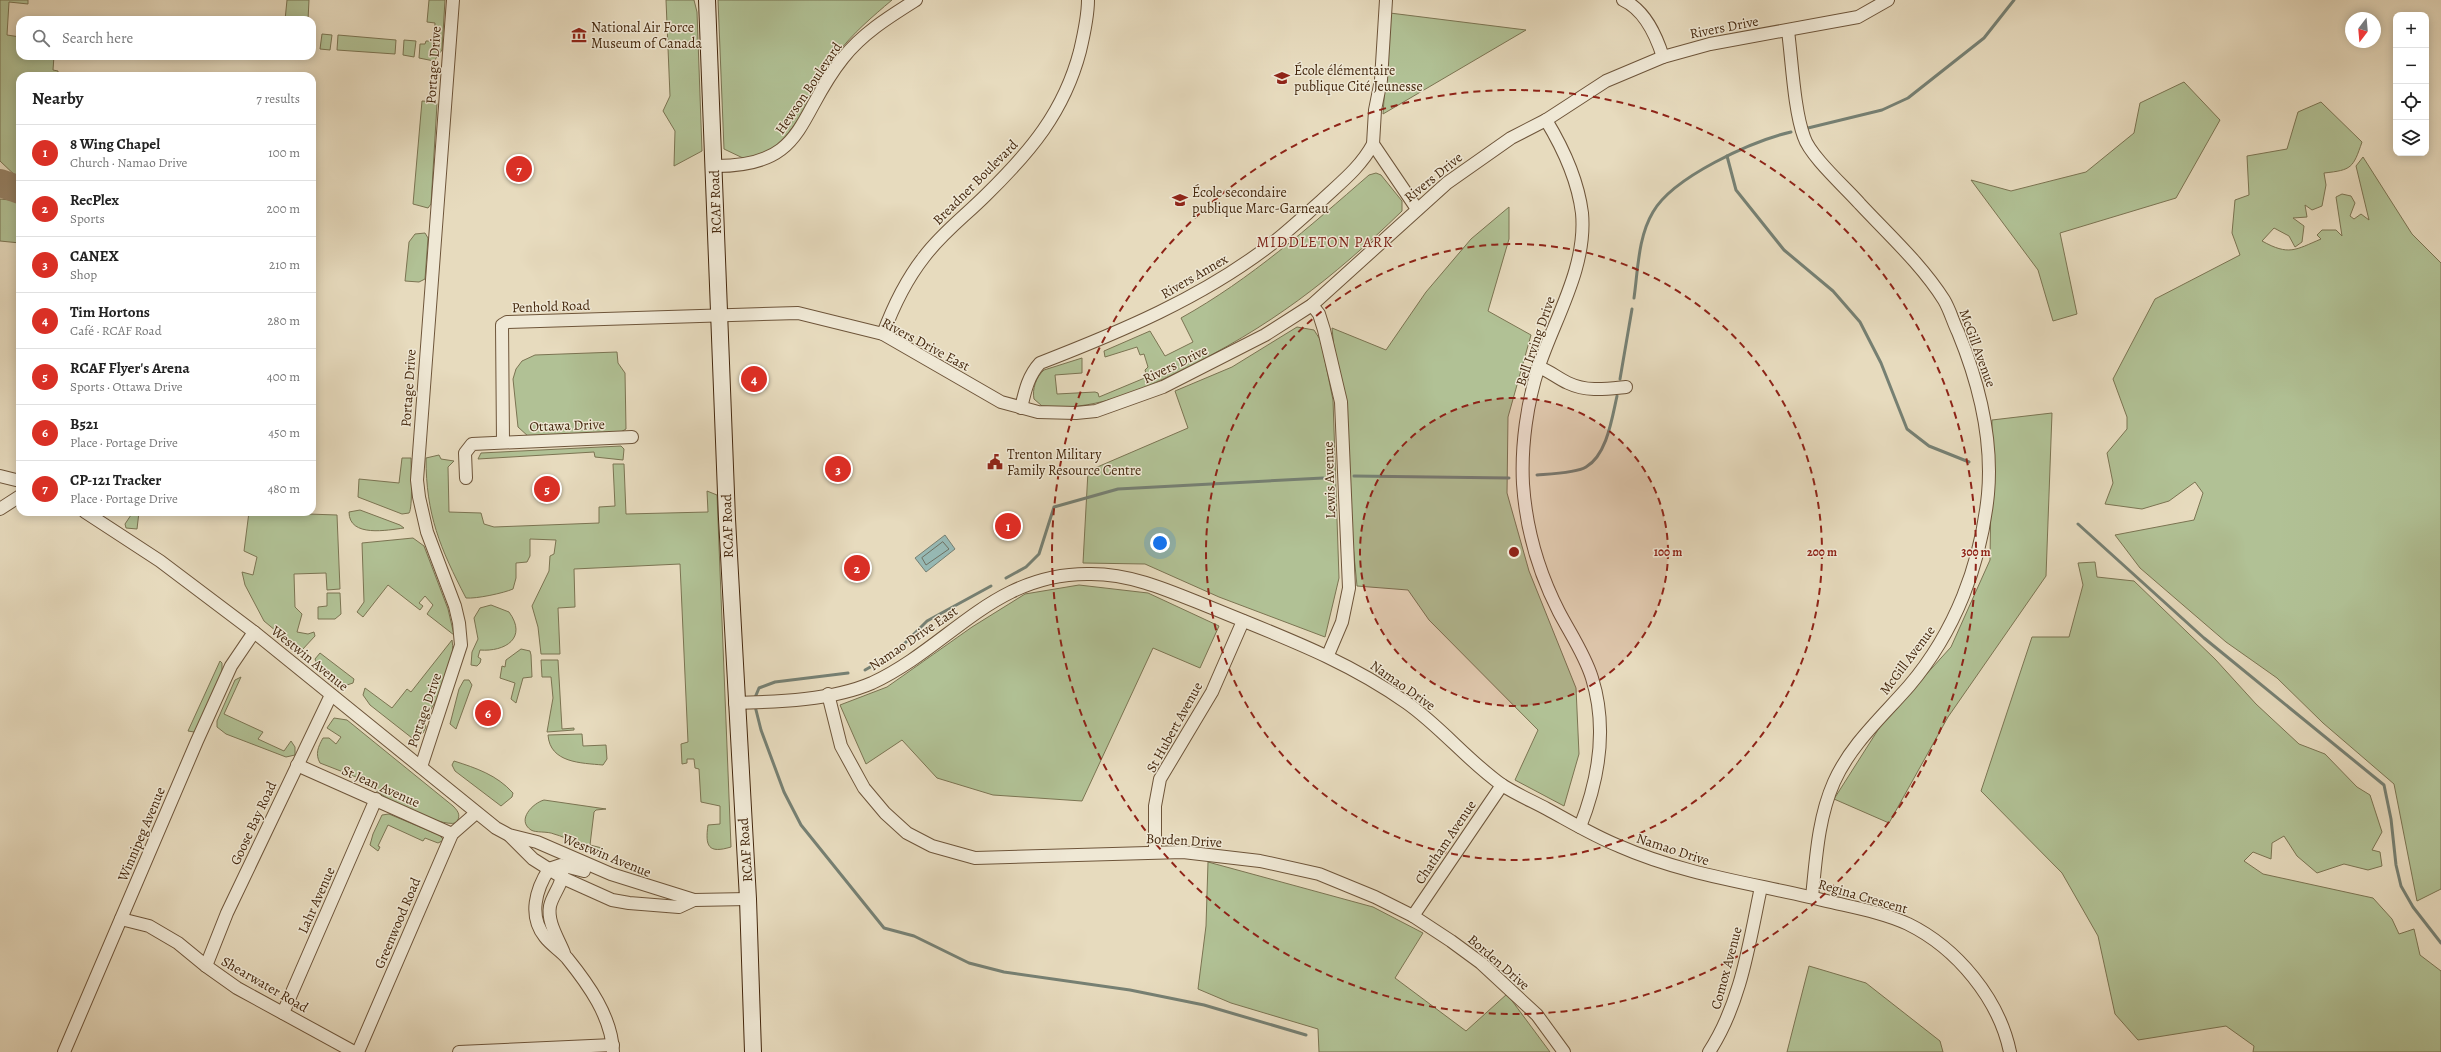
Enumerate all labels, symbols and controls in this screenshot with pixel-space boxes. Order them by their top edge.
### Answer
street label: Rivers Drive [1688,12,1760,43]
north arrow [2345,12,2381,48]
map controls [2393,12,2429,156]
button: + [2393,12,2429,48]
search box [16,16,316,60]
place label: National Air Force Museum of Canada [591,18,702,53]
street label: Portage Drive [421,25,446,105]
museum icon: National Air Force Museum of Canada [570,26,588,44]
icon: search [30,27,52,49]
text: Search here [62,28,133,48]
street label: Hewson Boulevard [771,38,847,138]
button: − [2393,48,2429,84]
place label: École élémentaire publique Cité Jeunesse [1294,61,1423,96]
school or university icon: École élémentaire publique Cité Jeunesse [1273,69,1291,87]
button: locate [2393,84,2429,120]
text: Nearby [32,87,83,110]
text: 7 results [256,90,300,107]
button: layers [2393,120,2429,156]
text: 8 Wing Chapel [70,134,160,154]
street label: Breadner Boulevard [928,135,1023,229]
text: 1 [43,144,47,161]
text: 100 m [268,144,300,161]
street label: Rivers Drive [1400,148,1466,207]
text: Church · Namao Drive [70,154,187,171]
pin: 7 [506,154,532,184]
street label: RCAF Road [705,169,726,235]
place label: École secondaire publique Marc-Garneau [1192,183,1329,218]
text: RecPlex [70,190,119,210]
school or university icon: École secondaire publique Marc-Garneau [1171,191,1189,209]
text: 2 [42,200,48,217]
text: 200 m [267,200,300,217]
text: Sports [70,210,105,227]
district label: MIDDLETON PARK [1257,232,1393,252]
text: CANEX [70,246,119,266]
street label: Rivers Annex [1157,249,1231,303]
text: 3 [42,256,48,273]
text: 210 m [269,256,300,273]
text: Shop [70,266,97,283]
street label: Bell Irving Drive [1511,294,1560,389]
street label: Penhold Road [512,296,591,317]
text: Tim Hortons [70,302,150,322]
street label: McGill Avenue [1955,306,2000,390]
text: 4 [42,312,48,329]
text: 280 m [267,312,300,329]
street label: Rivers Drive East [878,313,974,376]
text: Café · RCAF Road [70,322,162,339]
street label: Rivers Drive [1140,341,1211,388]
street label: Portage Drive [396,348,421,428]
text: RCAF Flyer's Arena [70,358,190,378]
pin: 4 [741,364,767,394]
text: 5 [42,368,48,385]
text: 400 m [267,368,300,385]
text: Sports · Ottawa Drive [70,378,183,395]
text: B521 [70,414,98,434]
street label: Ottawa Drive [529,415,605,436]
text: 6 [42,424,48,441]
text: 450 m [268,424,300,441]
text: Place · Portage Drive [70,434,178,451]
street label: Lewis Avenue [1319,441,1340,519]
place label: Trenton Military Family Resource Centre [1007,445,1141,480]
public building icon: Trenton Military Family Resource Centre [986,453,1004,471]
pin: 3 [825,454,851,484]
text: CP-121 Tracker [70,470,162,490]
pin: 5 [534,474,560,504]
text: 7 [42,480,48,497]
text: 480 m [267,480,300,497]
text: Place · Portage Drive [70,490,178,507]
street label: RCAF Road [717,493,738,559]
pin: 1 [995,511,1021,541]
your location [1150,533,1170,553]
text: 100 m [1654,544,1682,560]
text: 200 m [1807,544,1837,560]
text: 300 m [1961,544,1991,560]
centre of rings [1507,545,1521,559]
pin: 2 [844,553,870,583]
street label: Namao Drive East [865,601,962,675]
street label: Westwin Avenue [266,621,352,696]
street label: McGill Avenue [1875,622,1940,699]
street label: Namao Drive [1366,656,1439,715]
street label: Portage Drive [403,670,446,750]
street label: St Hubert Avenue [1142,679,1207,776]
pin: 6 [475,698,501,728]
street label: St Jean Avenue [339,761,423,812]
street label: Goose Bay Road [226,778,281,868]
street label: Winnipeg Avenue [113,784,170,885]
street label: Chatham Avenue [1410,797,1481,888]
street label: RCAF Road [734,817,757,883]
street label: Westwin Avenue [559,829,654,882]
street label: Borden Drive [1145,829,1222,852]
street label: Namao Drive [1634,829,1712,870]
street label: Lahr Avenue [293,864,340,936]
street label: Greenwood Road [370,874,425,972]
street label: Regina Crescent [1816,875,1910,918]
street label: Comox Avenue [1706,925,1747,1012]
street label: Borden Drive [1464,930,1534,995]
street label: Shearwater Road [218,952,312,1017]

